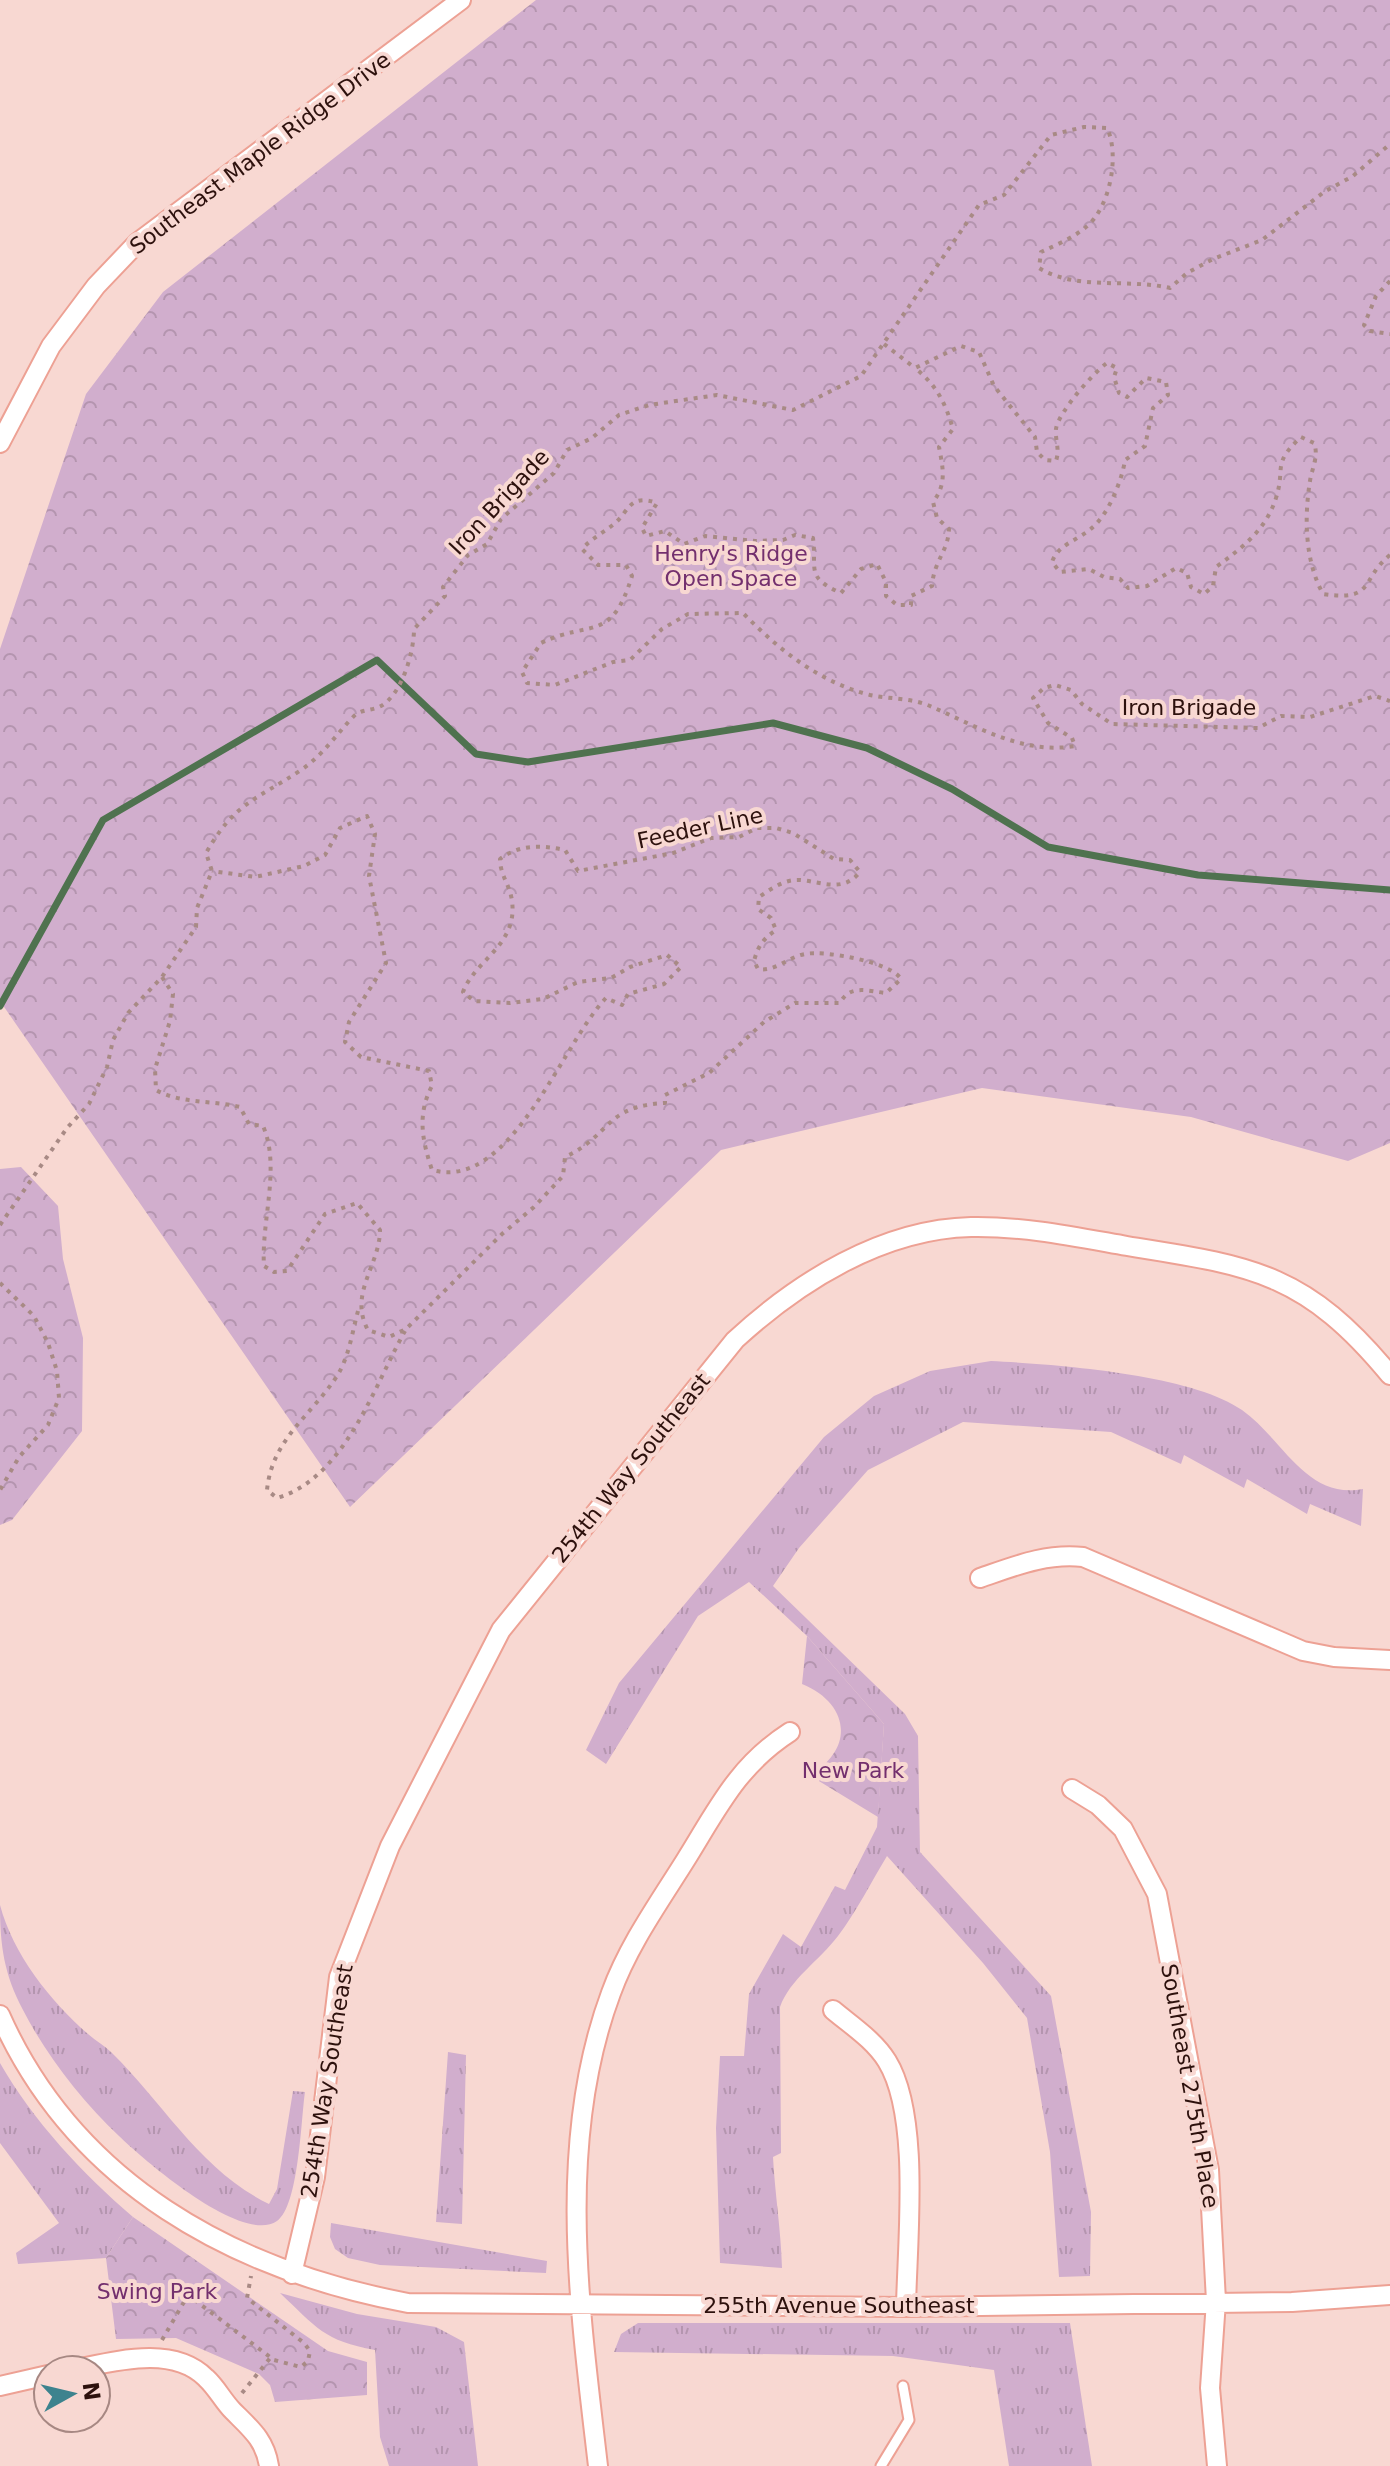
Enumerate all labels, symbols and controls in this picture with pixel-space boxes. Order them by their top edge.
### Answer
street label: Southeast Maple Ridge Drive [125,47,395,259]
street label: Iron Brigade [444,444,554,560]
park label: Henry's Ridge Open Space [654,541,808,591]
street label: Iron Brigade [1122,695,1256,720]
street label: Feeder Line [635,802,765,854]
street label: 254th Way Southeast [547,1368,715,1568]
park label: New Park [802,1758,905,1783]
street label: 254th Way Southeast [296,1962,358,2200]
street label: Southeast 275th Place [1156,1962,1224,2210]
park label: Swing Park [97,2279,218,2304]
street label: 255th Avenue Southeast [703,2293,975,2318]
north arrow [32,2354,112,2434]
text: N [78,2380,105,2402]

